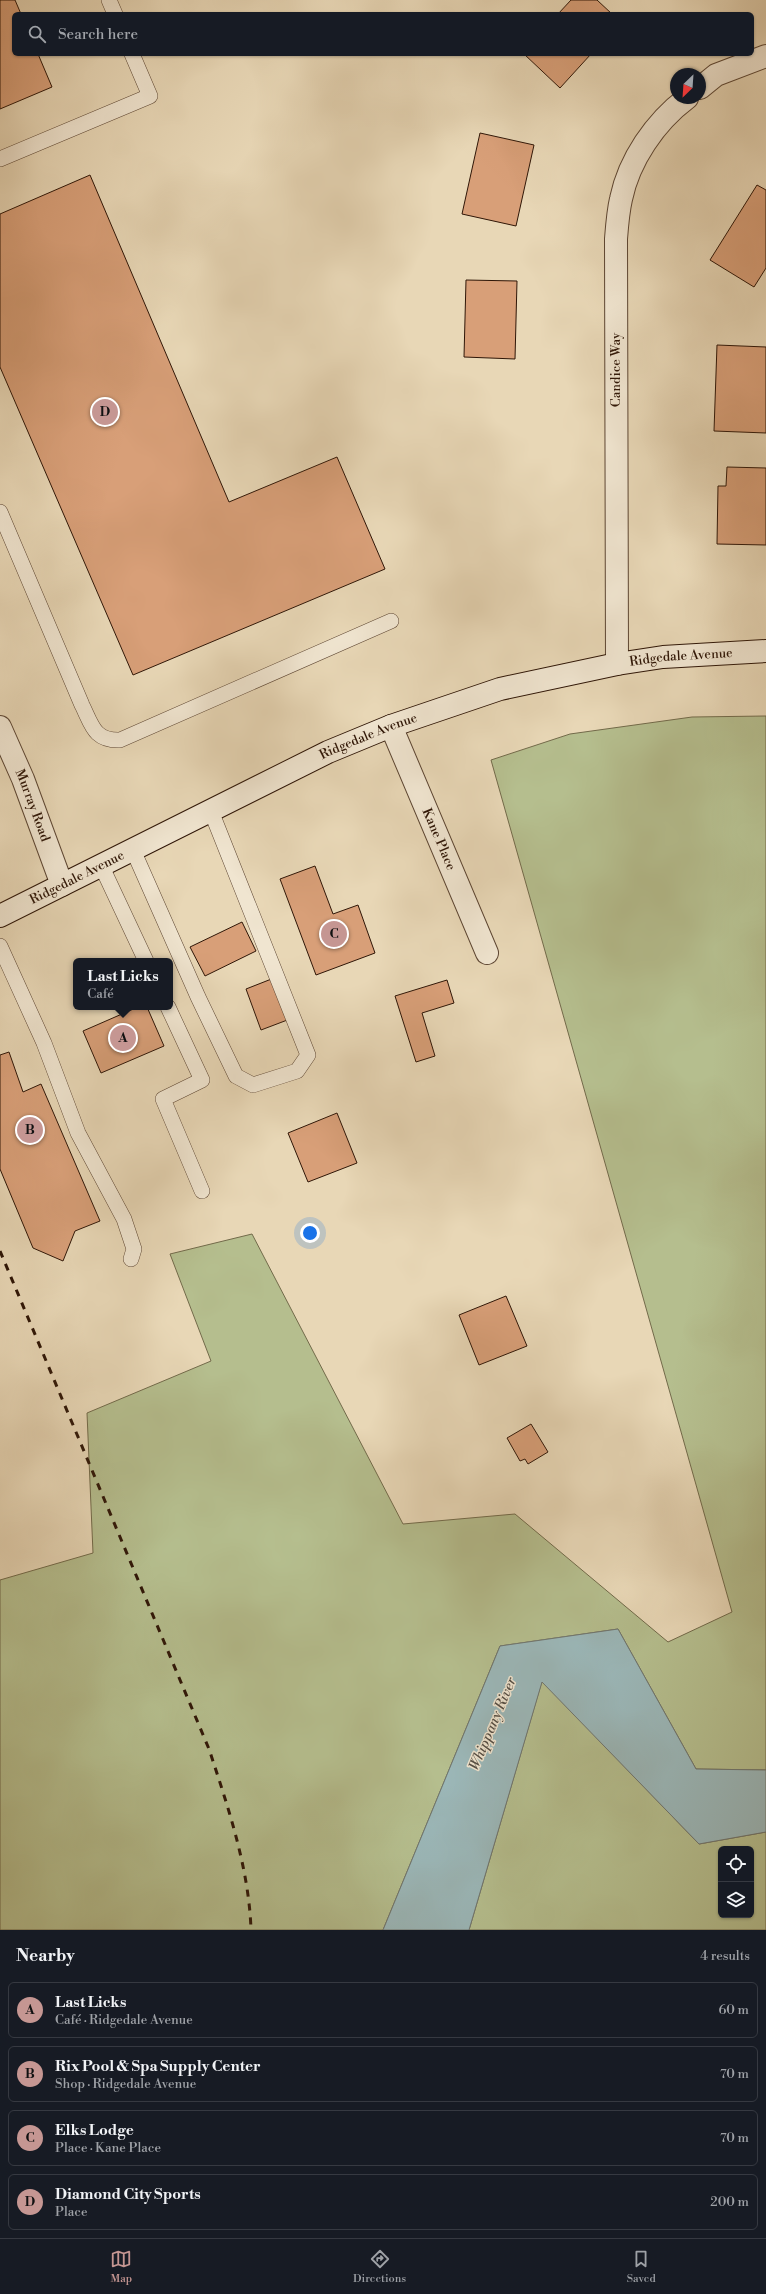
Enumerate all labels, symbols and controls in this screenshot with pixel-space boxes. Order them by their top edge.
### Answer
search box [12,12,754,56]
icon: search [26,23,48,45]
text: Search here [58,25,138,44]
north arrow [670,68,706,104]
street label: Candice Way [608,332,624,407]
pin: D [92,397,118,427]
street label: Ridgedale Avenue [628,645,734,670]
street label: Ridgedale Avenue [317,710,420,763]
street label: Murray Road [12,767,54,844]
street label: Kane Place [419,806,459,873]
street label: Ridgedale Avenue [27,847,127,908]
pin: C [321,919,347,949]
popup [73,958,173,1010]
text: Last Licks [87,967,159,986]
text: Café [87,986,114,1002]
pin: A [110,1023,136,1053]
pin: B [17,1115,43,1145]
your location [300,1223,320,1243]
water label: Whippany River [465,1674,521,1773]
map controls [718,1846,754,1918]
button: locate [718,1846,754,1882]
button: layers [718,1882,754,1918]
text: Nearby [16,1945,75,1967]
text: 4 results [700,1948,750,1964]
text: Last Licks [55,1993,126,2012]
text: A [25,2002,35,2018]
text: 60 m [718,2002,749,2018]
text: Café · Ridgedale Avenue [55,2012,193,2028]
text: Rix Pool & Spa Supply Center [55,2057,261,2076]
text: B [25,2066,35,2082]
text: 70 m [720,2066,749,2082]
text: Shop · Ridgedale Avenue [55,2076,196,2092]
text: Elks Lodge [55,2121,134,2140]
text: C [25,2130,35,2146]
text: 70 m [720,2130,749,2146]
text: Place · Kane Place [55,2140,161,2156]
text: Diamond City Sports [55,2185,201,2204]
text: D [25,2194,35,2210]
text: 200 m [710,2194,749,2210]
text: Place [55,2204,87,2220]
tab: Map [110,2248,132,2286]
tab: Directions [353,2248,406,2286]
tab: Saved [627,2248,656,2286]

